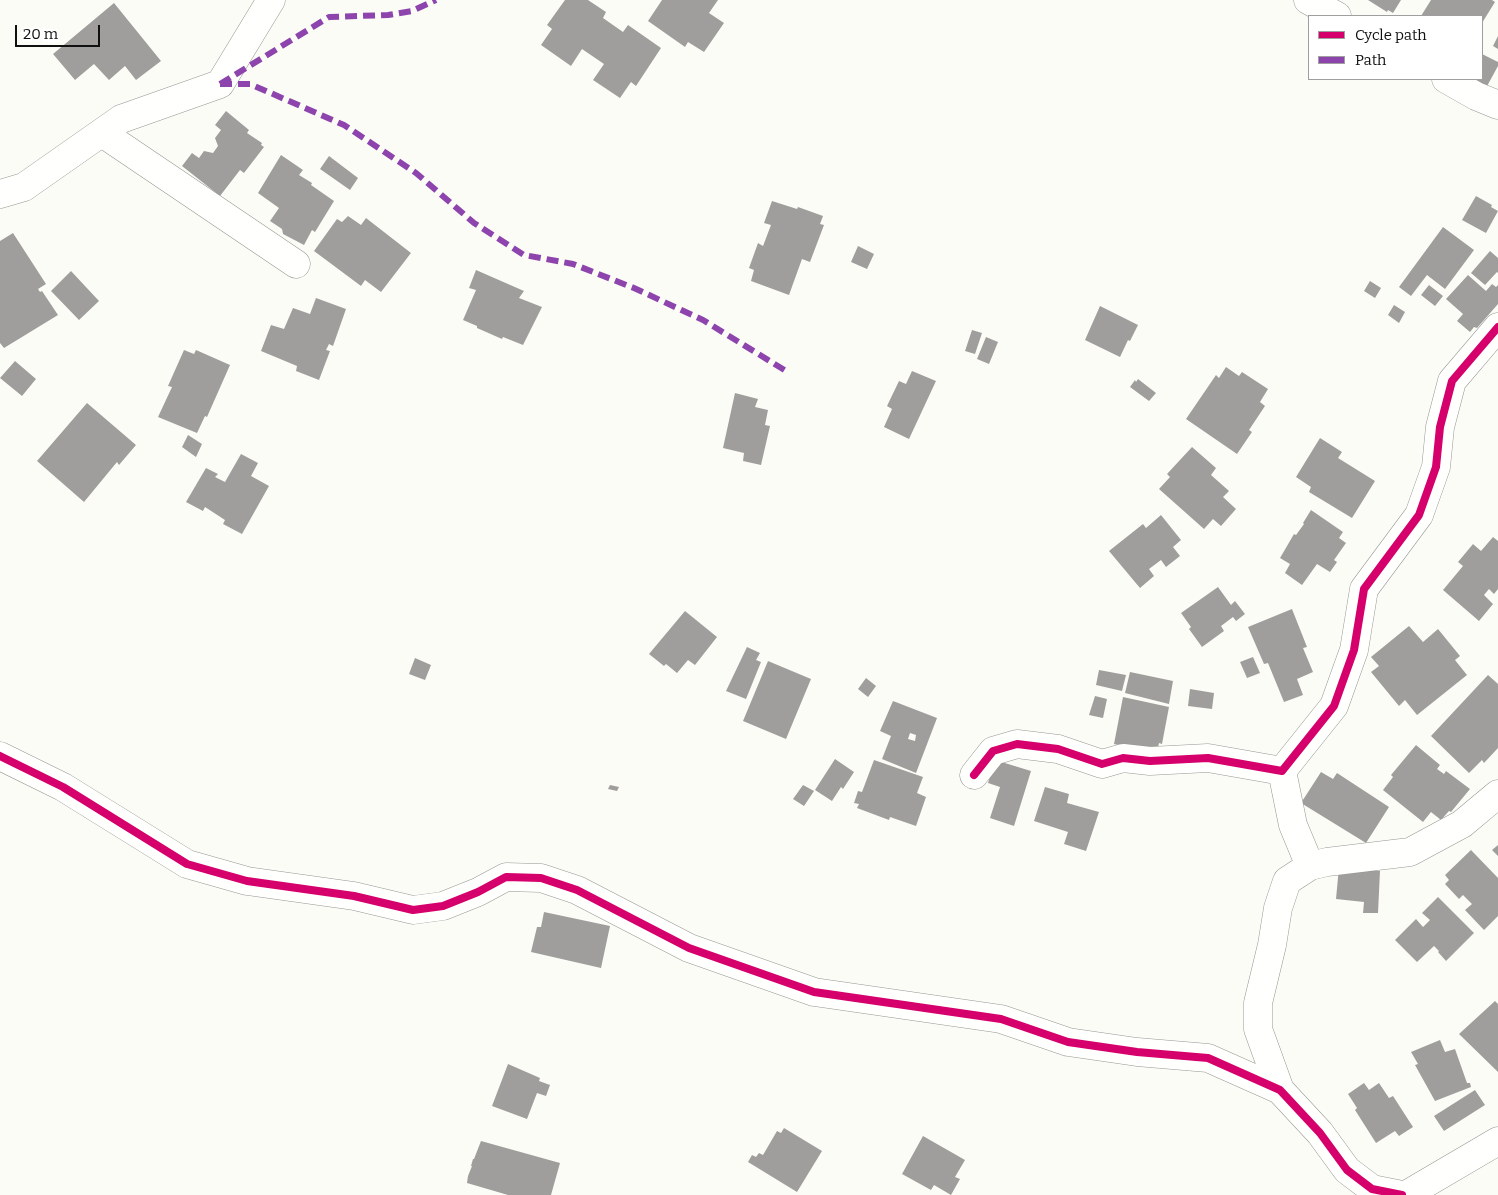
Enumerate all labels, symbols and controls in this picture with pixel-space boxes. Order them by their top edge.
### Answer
scale bar [18,15,102,47]
legend [1308,15,1483,80]
text: 20 m [23,25,58,43]
text: Cycle path [1355,26,1427,44]
text: Path [1355,51,1386,69]

